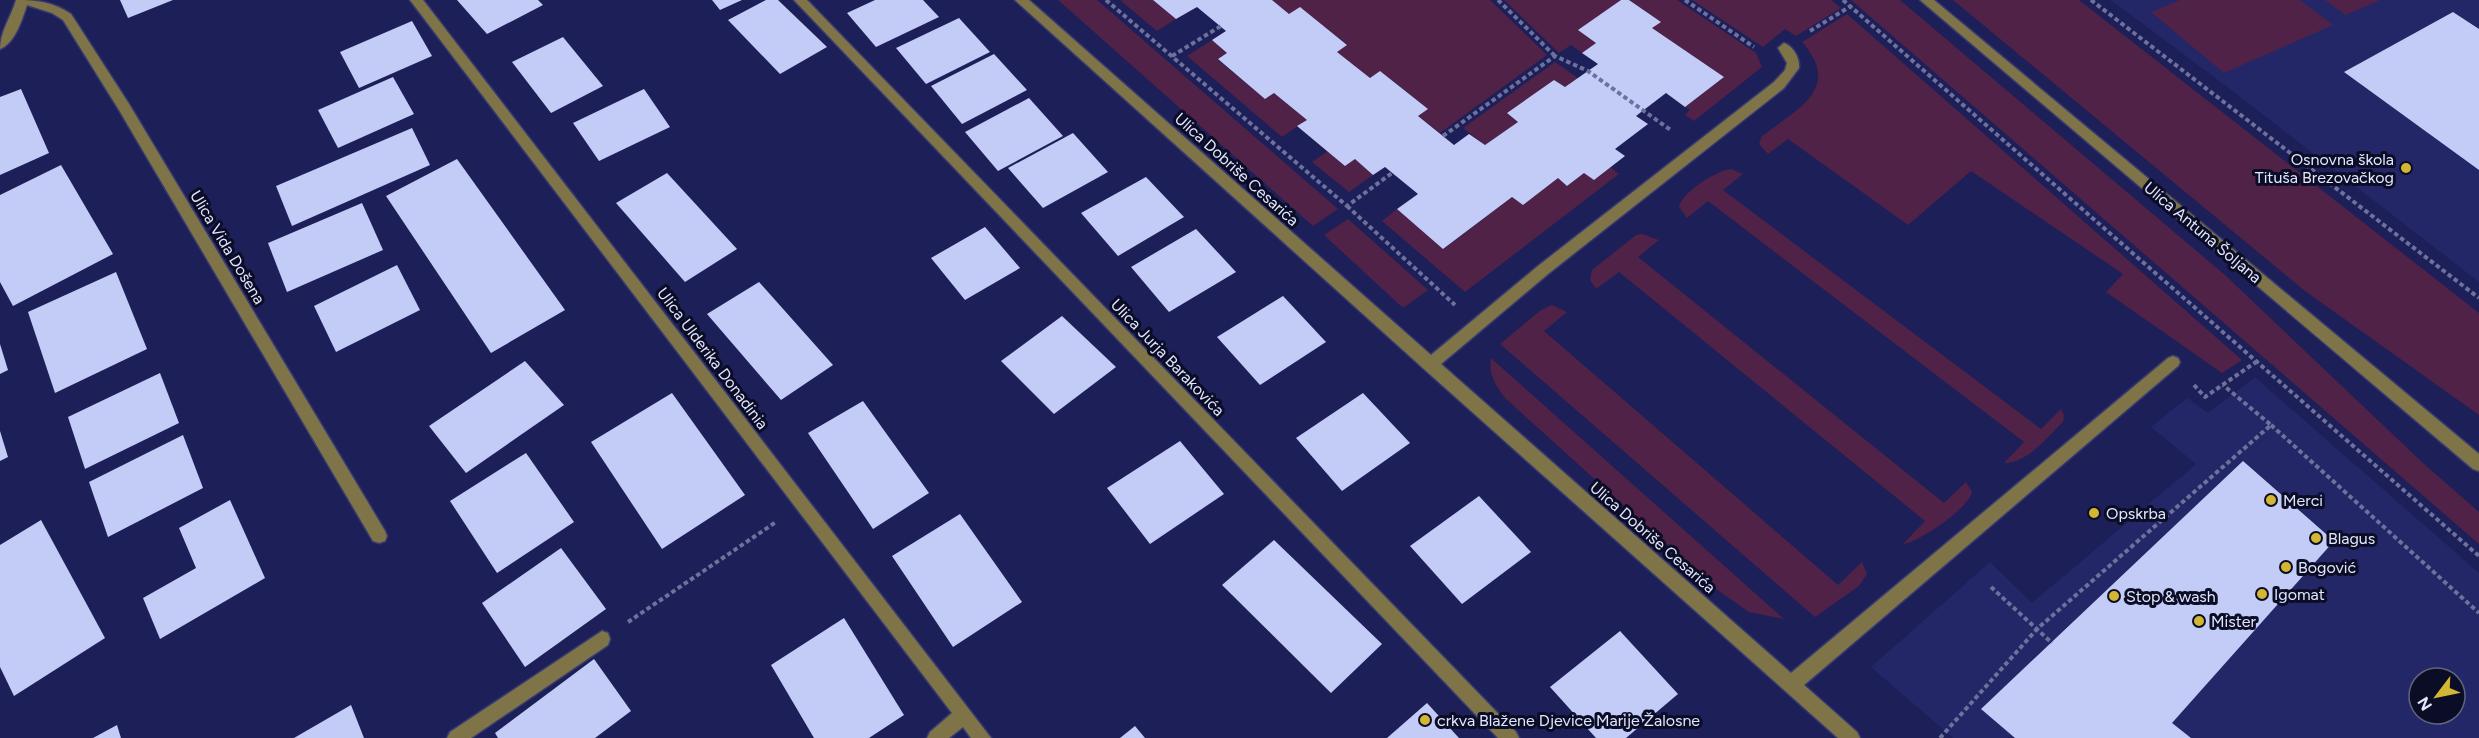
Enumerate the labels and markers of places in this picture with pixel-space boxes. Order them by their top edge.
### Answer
place label: Osnovna škola Tituša Brezovačkog [2255,150,2394,187]
marker: Osnovna škola Tituša Brezovačkog [2399,161,2413,175]
place label: Merci [2283,491,2323,510]
marker: Merci [2264,493,2278,507]
place label: Opskrba [2106,504,2166,523]
marker: Opskrba [2087,506,2101,520]
place label: Blagus [2328,529,2375,548]
marker: Blagus [2309,531,2323,545]
place label: Bogović [2298,558,2357,577]
marker: Bogović [2279,560,2293,574]
place label: Igomat [2274,585,2325,604]
place label: Stop & wash [2126,587,2216,606]
marker: Igomat [2255,587,2269,601]
marker: Stop & wash [2107,589,2121,603]
place label: Mister [2211,612,2256,631]
marker: Mister [2192,614,2206,628]
place label: crkva Blažene Djevice Marije Žalosne [1437,711,1700,730]
marker: crkva Blažene Djevice Marije Žalosne [1418,713,1432,727]

